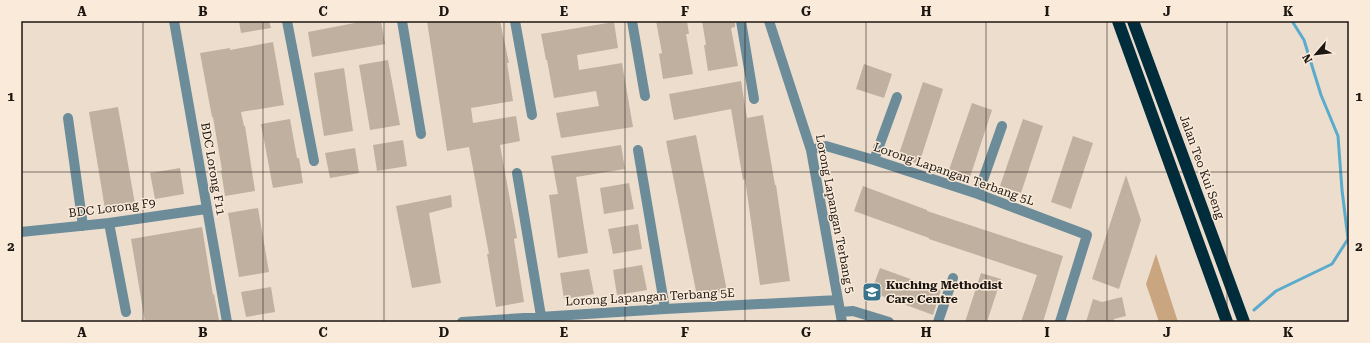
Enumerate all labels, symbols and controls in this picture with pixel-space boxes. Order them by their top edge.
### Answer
text: A [77,4,87,19]
text: B [198,4,208,19]
text: C [318,4,328,19]
text: D [439,4,449,19]
text: E [560,4,568,19]
text: F [681,4,689,19]
text: G [801,4,811,19]
text: H [921,4,932,19]
text: I [1044,4,1050,19]
text: J [1163,4,1171,19]
text: K [1283,4,1294,19]
north arrow [1296,34,1336,74]
text: N [1300,51,1315,65]
text: 1 [7,89,15,104]
text: 1 [1355,89,1363,104]
street label: Jalan Teo Kui Seng [1177,113,1227,221]
street label: BDC Lorong F11 [198,121,228,217]
street label: Lorong Lapangan Terbang 5 [813,133,857,295]
street label: Lorong Lapangan Terbang 5L [872,140,1036,208]
street label: BDC Lorong F9 [68,196,157,220]
text: 2 [7,239,15,254]
text: 2 [1355,239,1363,254]
place label: Kuching Methodist Care Centre [886,278,1003,306]
school or university icon: Kuching Methodist Care Centre [861,281,883,303]
street label: Lorong Lapangan Terbang 5E [565,286,735,308]
text: A [77,325,87,340]
text: B [198,325,208,340]
text: C [318,325,328,340]
text: D [439,325,449,340]
text: E [560,325,568,340]
text: F [681,325,689,340]
text: G [801,325,811,340]
text: H [921,325,932,340]
text: I [1044,325,1050,340]
text: J [1163,325,1171,340]
text: K [1283,325,1294,340]

